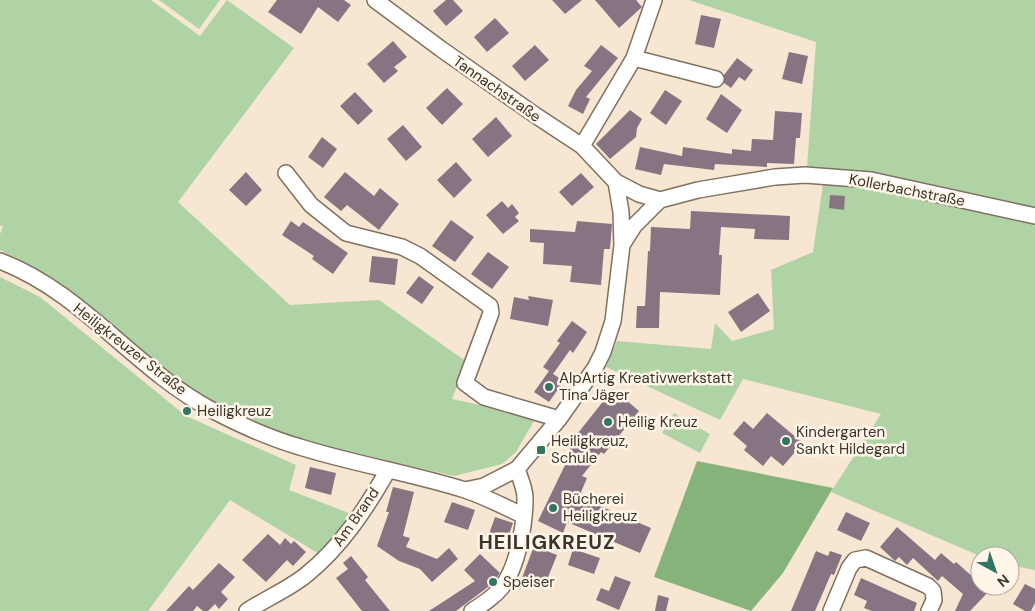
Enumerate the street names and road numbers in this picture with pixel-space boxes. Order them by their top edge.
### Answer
street label: Tannachstraße [449,51,545,127]
street label: Kollerbachstraße [847,169,967,211]
street label: Heiligkreuzer Straße [69,298,191,400]
street label: Am Brand [328,483,384,551]

